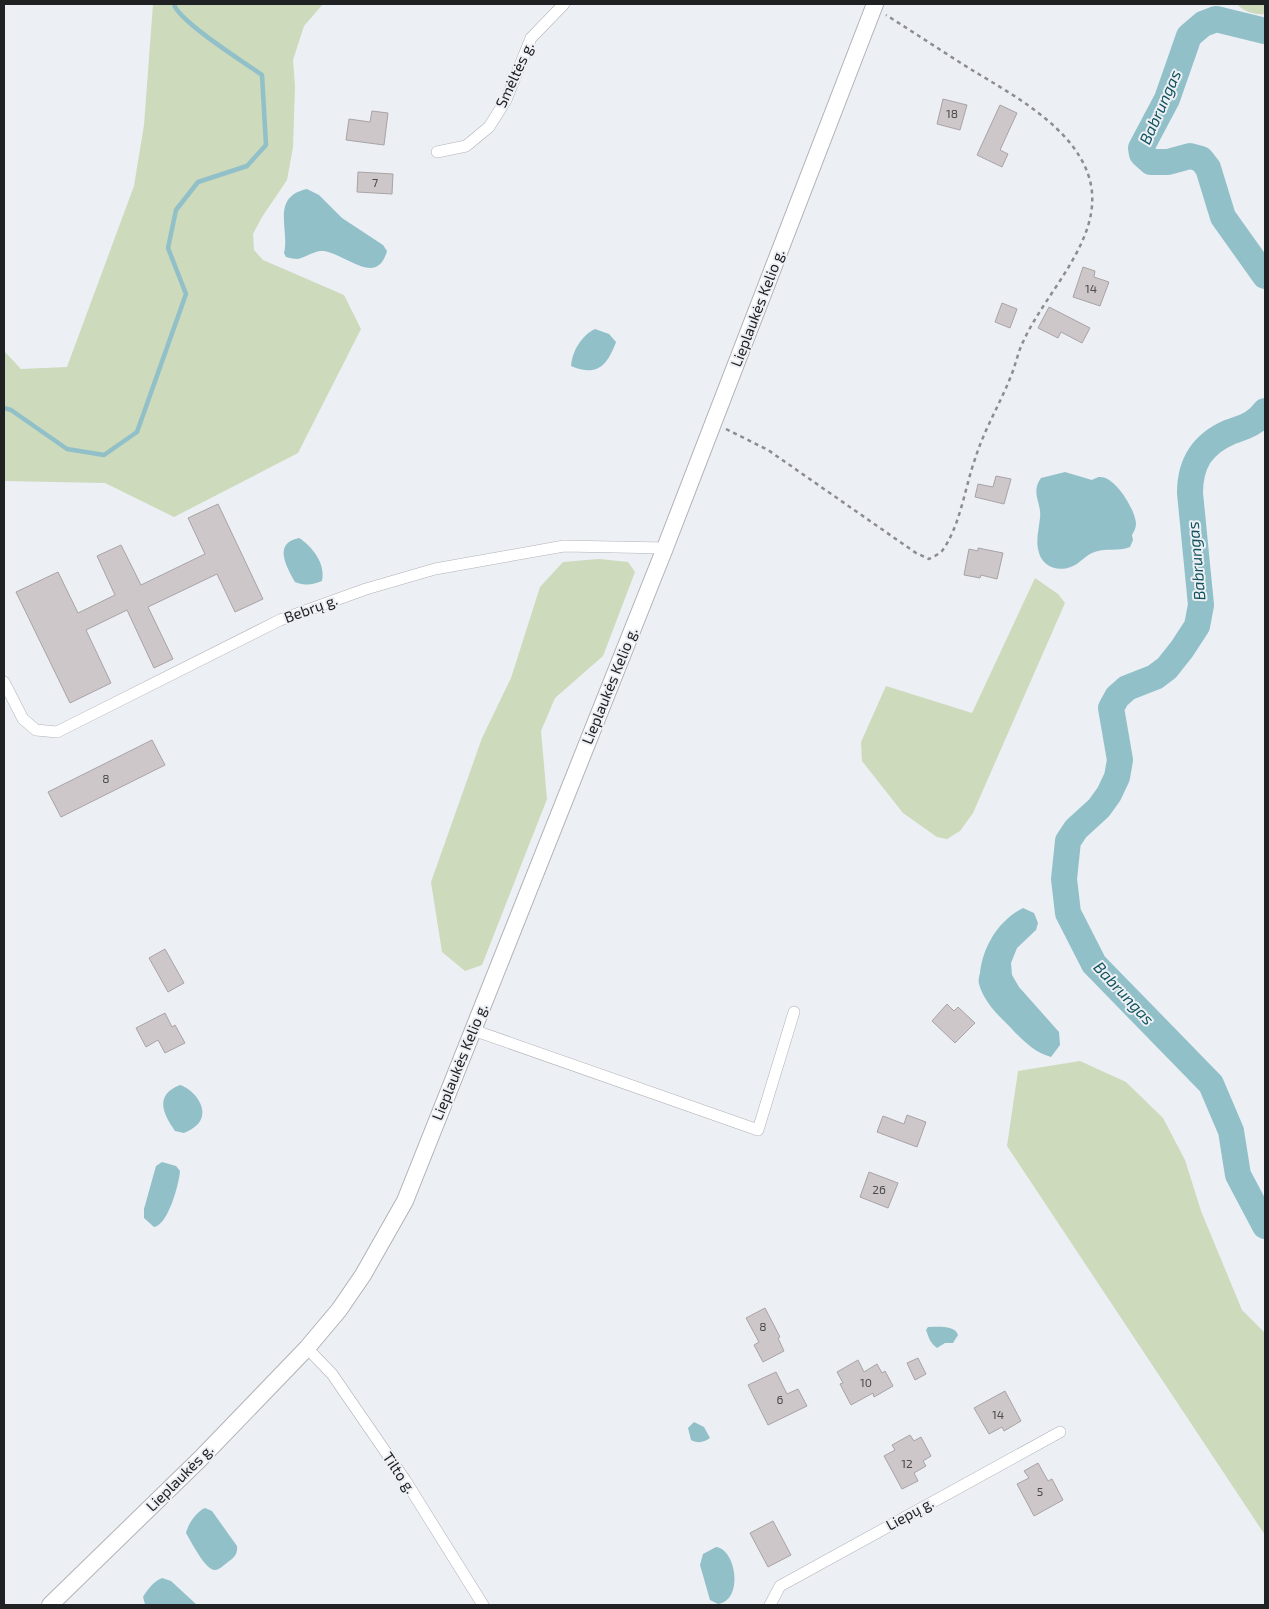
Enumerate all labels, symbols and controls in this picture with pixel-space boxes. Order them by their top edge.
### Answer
street label: Smėltės g. [491,39,537,110]
water label: Babrungas [1135,67,1184,147]
house number: 18 [946,106,958,120]
house number: 7 [372,175,378,189]
street label: Lieplaukės Kelio g. [726,246,788,369]
house number: 14 [1085,281,1097,295]
water label: Babrungas [1183,521,1208,601]
street label: Bebrų g. [281,590,340,626]
street label: Lieplaukės Kelio g. [577,625,641,747]
house number: 8 [102,771,110,785]
water label: Babrungas [1090,957,1158,1028]
street label: Lieplaukės Kelio g. [427,1001,491,1123]
house number: 26 [872,1182,886,1196]
house number: 8 [759,1319,767,1333]
house number: 10 [860,1375,872,1389]
house number: 6 [777,1392,784,1406]
house number: 14 [992,1407,1004,1421]
street label: Lieplaukės g. [142,1440,217,1515]
street label: Tilto g. [379,1448,420,1497]
house number: 12 [901,1456,913,1470]
house number: 5 [1037,1484,1043,1498]
street label: Liepų g. [882,1493,937,1534]

